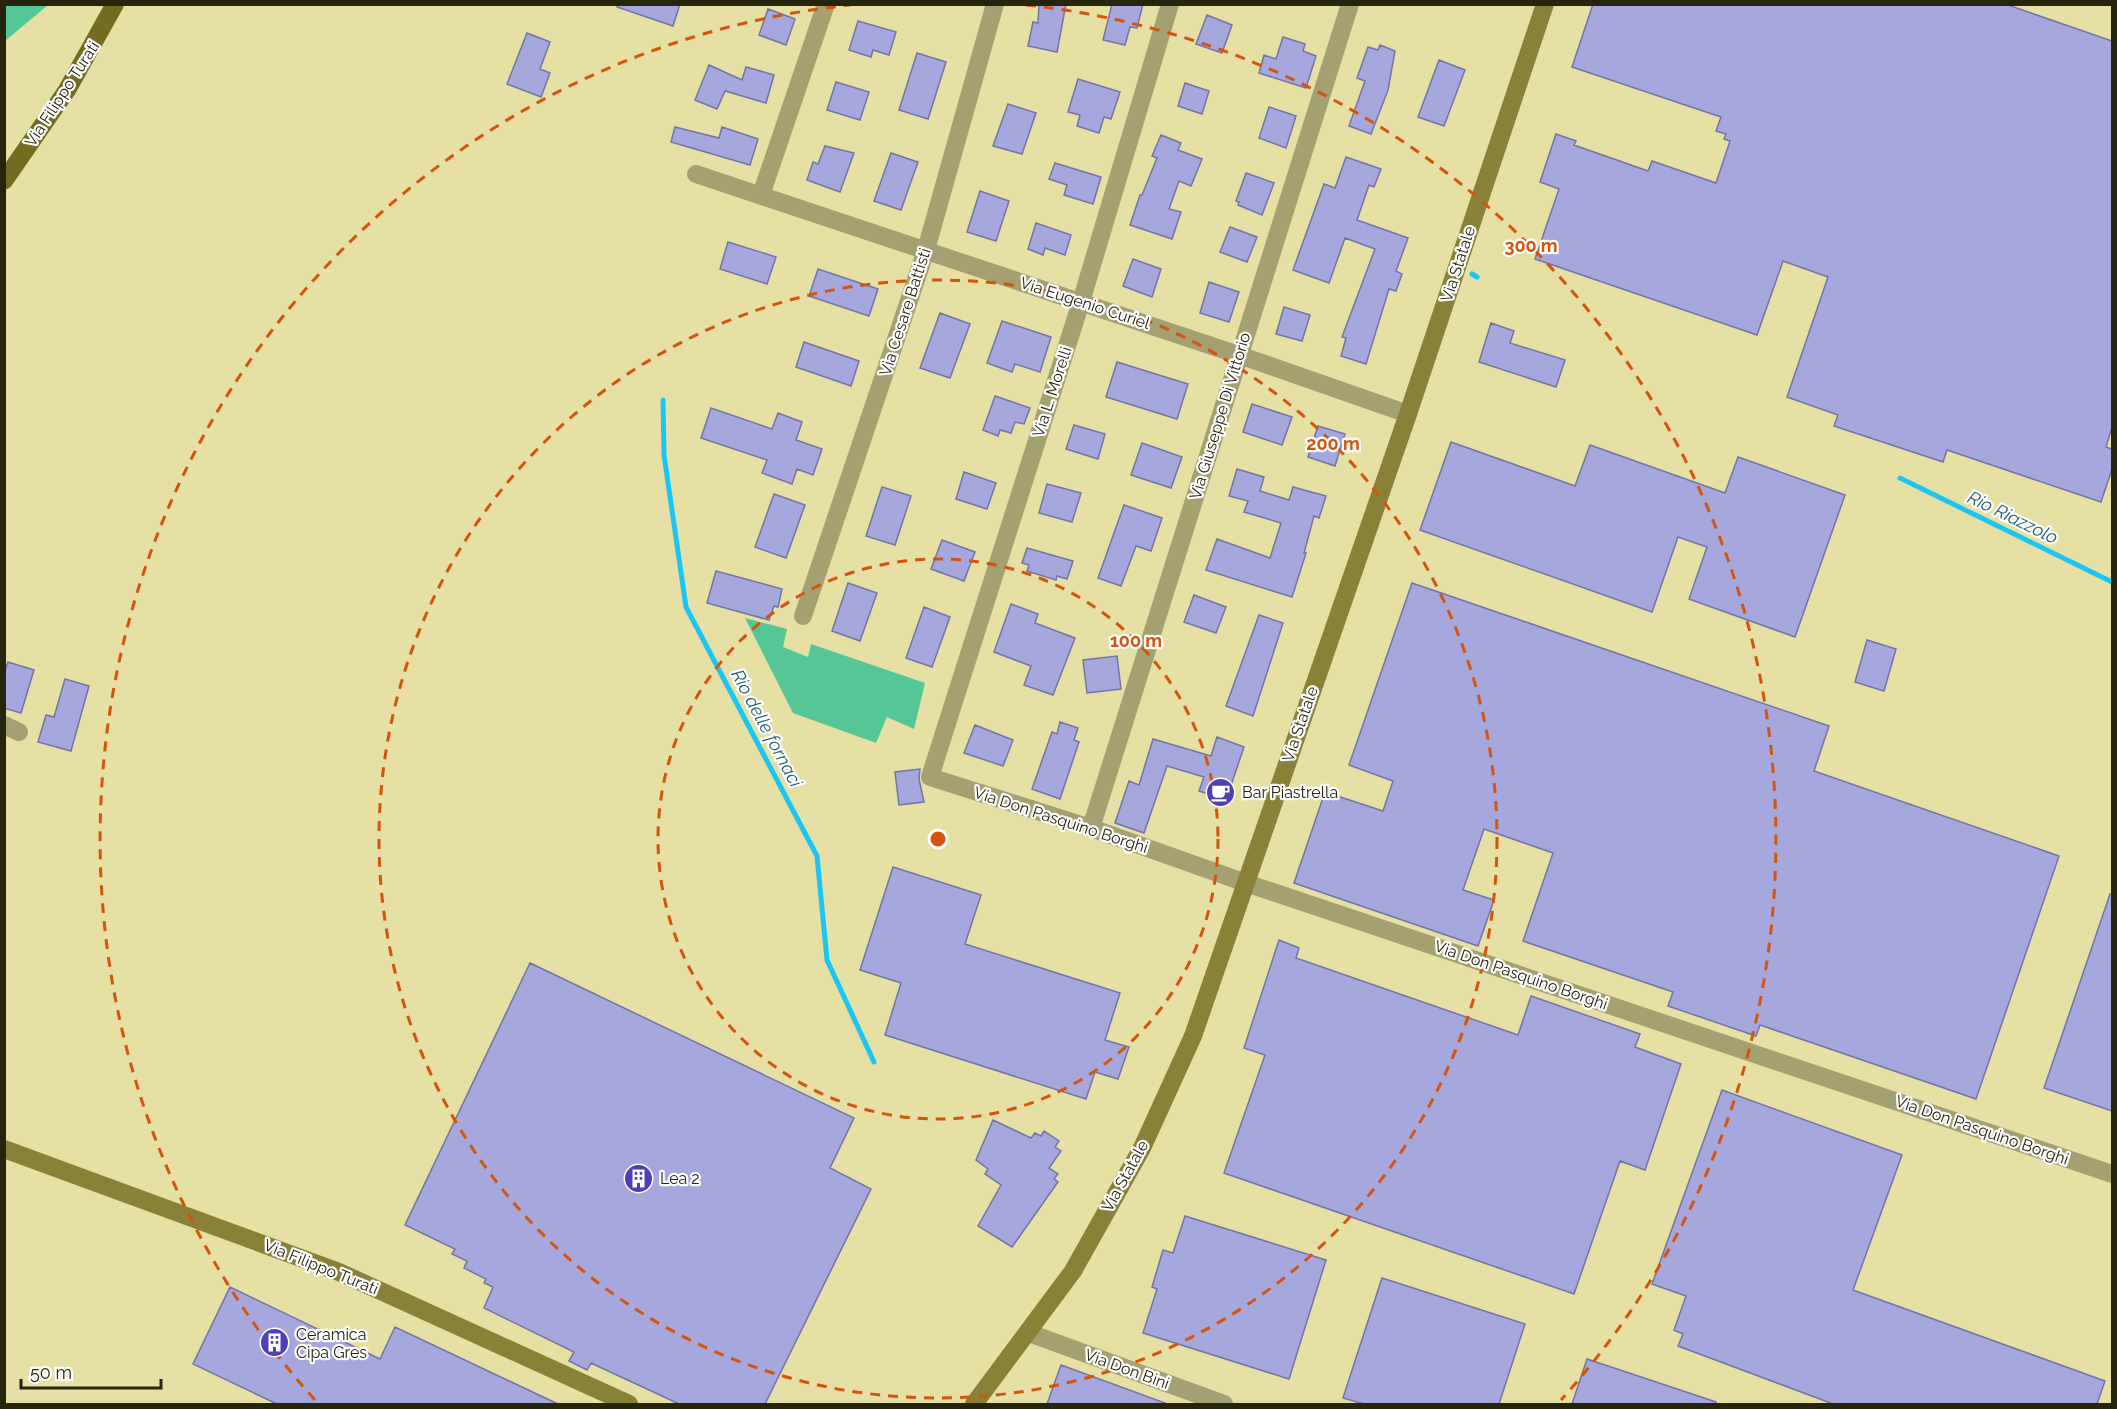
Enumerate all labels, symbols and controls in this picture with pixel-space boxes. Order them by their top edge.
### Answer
street label: Via Filippo Turati [21,38,103,150]
street label: Via Statale [1437,224,1479,304]
text: 300 m [1504,235,1558,256]
street label: Via Cesare Battisti [875,246,935,378]
street label: Via Eugenio Curiel [1018,273,1153,333]
street label: Via Giuseppe Di Vittorio [1186,330,1254,502]
street label: Via L. Morelli [1028,344,1076,440]
text: 200 m [1306,433,1360,454]
water label: Rio Riazzolo [1965,486,2061,548]
text: 100 m [1110,630,1162,651]
water label: Rio delle fornaci [727,666,807,791]
street label: Via Statale [1278,684,1322,764]
cafe icon: Bar Piastrella [1205,776,1237,808]
street label: Via Don Pasquino Borghi [972,783,1150,857]
place label: Bar Piastrella [1242,783,1338,802]
centre of rings [928,829,948,849]
street label: Via Don Pasquino Borghi [1432,936,1610,1014]
street label: Via Don Pasquino Borghi [1893,1091,2071,1169]
street label: Via Statale [1098,1137,1152,1215]
building icon: Lea 2 [623,1162,655,1194]
place label: Lea 2 [660,1169,700,1188]
street label: Via Filippo Turati [261,1235,381,1299]
place label: Ceramica Cipa Gres [296,1325,367,1362]
building icon: Ceramica Cipa Gres [259,1327,291,1359]
street label: Via Don Bini [1082,1345,1172,1393]
scale bar [21,1352,160,1390]
text: 50 m [30,1362,72,1383]

